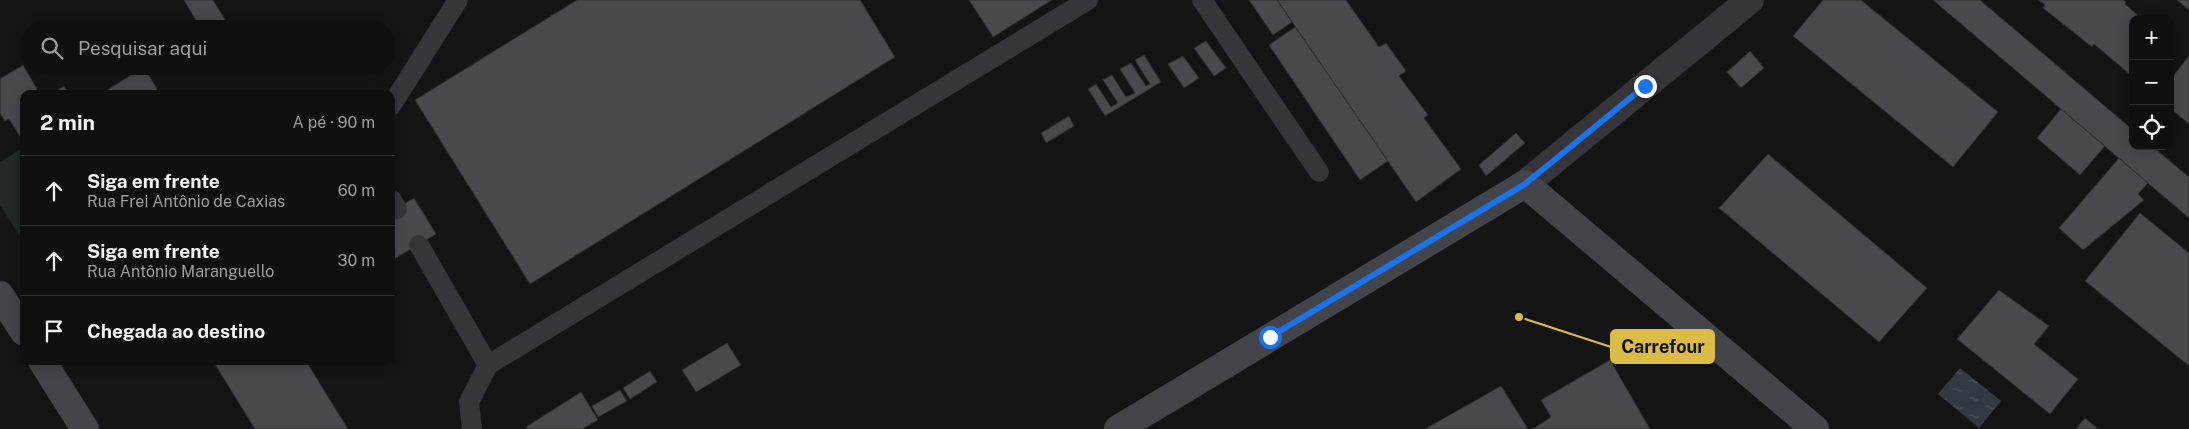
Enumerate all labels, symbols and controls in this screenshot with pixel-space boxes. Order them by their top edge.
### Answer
map controls [2129,15,2174,150]
button: + [2129,15,2174,60]
search box [20,20,395,75]
icon: search [38,34,66,62]
text: Pesquisar aqui [78,37,207,59]
button: − [2129,60,2174,105]
route end [1634,75,1657,98]
button: locate [2129,105,2174,150]
text: 2 min [40,110,95,135]
text: A pé · 90 m [293,113,375,132]
text: Siga em frente [87,170,220,192]
icon: ahead [40,177,68,205]
text: 60 m [338,181,375,200]
text: Rua Frei Antônio de Caxias [87,192,285,211]
text: Siga em frente [87,240,220,262]
icon: ahead [40,247,68,275]
text: 30 m [338,251,375,270]
text: Rua Antônio Maranguello [87,262,274,281]
icon: arrive [40,317,68,345]
text: Chegada ao destino [87,320,265,342]
route start [1259,326,1282,349]
callout: Carrefour [1611,330,1714,363]
text: Carrefour [1621,336,1705,357]

